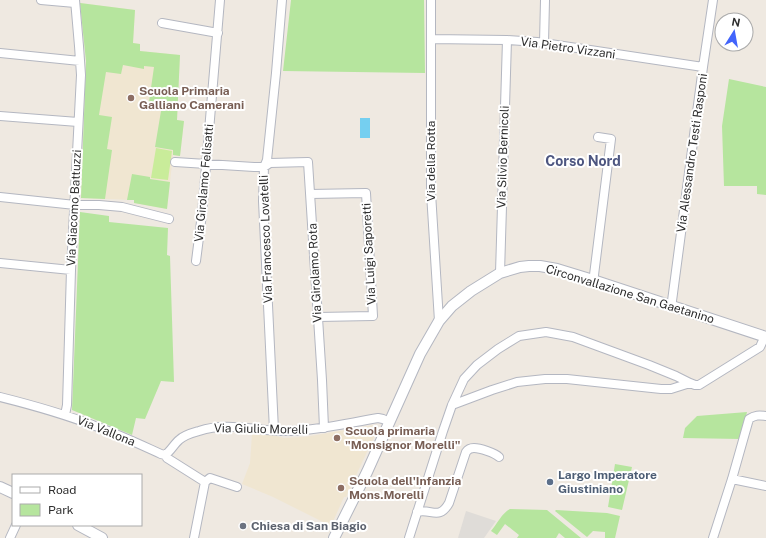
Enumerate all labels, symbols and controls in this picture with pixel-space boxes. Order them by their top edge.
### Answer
north arrow [714,12,754,52]
text: N [731,15,741,29]
street label: Via Pietro Vizzani [520,34,616,62]
street label: Via Alessandro Testi Rasponi [674,73,710,233]
place label: Scuola Primaria Galliano Camerani [139,84,244,112]
marker: Scuola Primaria Galliano Camerani [126,93,136,103]
street label: Via Silvio Bernicoli [494,105,512,209]
street label: Via della Rotta [424,121,438,201]
street label: Via Girolamo Felisatti [192,123,216,243]
street label: Via Giacomo Battuzzi [64,149,84,267]
district label: Corso Nord [545,153,621,169]
street label: Via Francesco Lovatelli [257,175,275,303]
street label: Via Luigi Saporetti [359,203,379,305]
street label: Via Girolamo Rota [305,223,325,323]
street label: Circonvallazione San Gaetanino [544,262,716,326]
street label: Via Vallona [75,413,137,449]
street label: Via Giulio Morelli [214,421,308,437]
place label: Scuola primaria "Monsignor Morelli" [345,424,461,452]
marker: Scuola primaria "Monsignor Morelli" [332,433,342,443]
place label: Largo Imperatore Giustiniano [558,468,657,496]
legend [12,474,142,526]
place label: Scuola dell'Infanzia Mons.Morelli [349,474,461,502]
marker: Largo Imperatore Giustiniano [545,477,555,487]
text: Road [48,483,76,497]
marker: Scuola dell'Infanzia Mons.Morelli [336,483,346,493]
text: Park [48,503,74,517]
place label: Chiesa di San Biagio [251,519,367,533]
marker: Chiesa di San Biagio [238,521,248,531]

